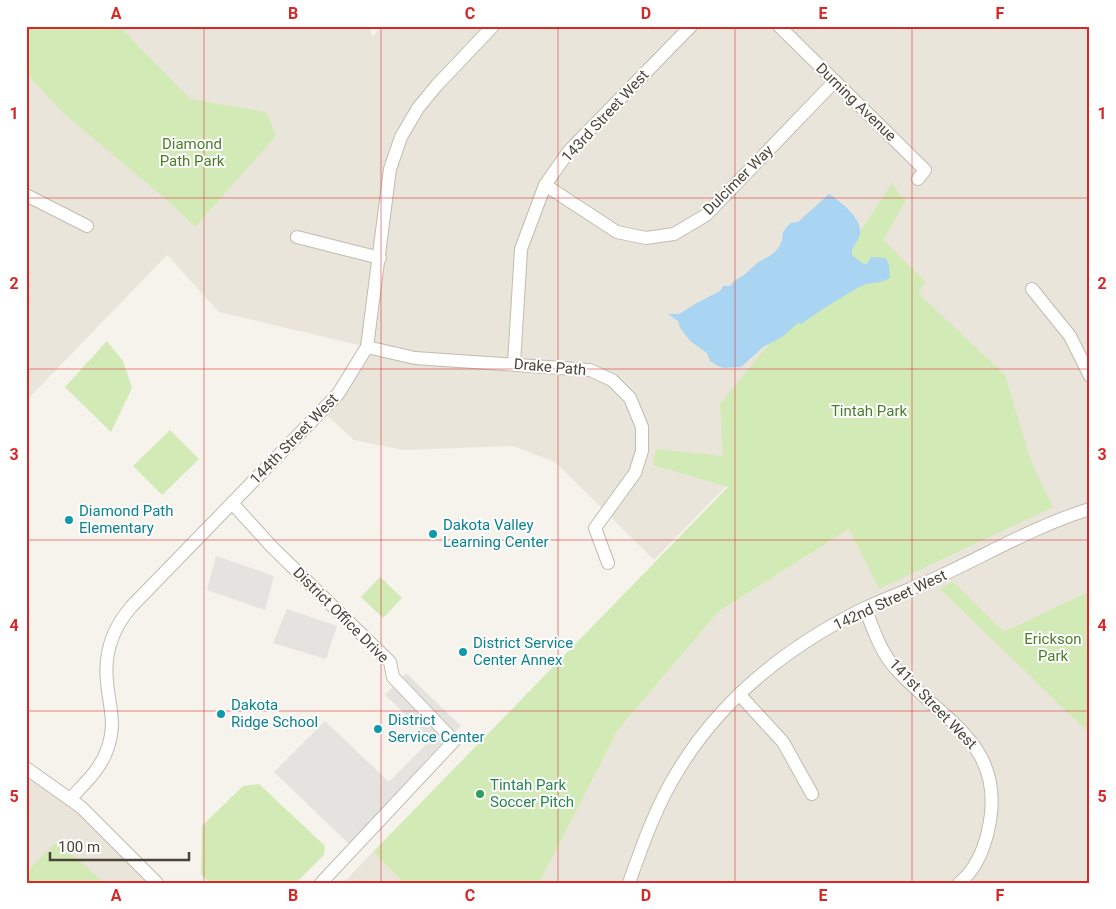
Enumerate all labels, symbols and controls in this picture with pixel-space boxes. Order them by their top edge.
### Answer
text: A [111,4,122,23]
text: B [288,4,298,23]
text: C [465,4,475,23]
text: D [641,4,651,23]
text: E [819,4,828,23]
text: F [996,4,1005,23]
street label: Durning Avenue [812,59,900,145]
street label: 143rd Street West [558,66,652,166]
text: 1 [9,104,19,123]
text: 1 [1097,104,1107,123]
park label: Diamond Path Park [160,135,225,170]
street label: Dulcimer Way [699,141,777,219]
text: 2 [9,274,19,293]
text: 2 [1097,274,1107,293]
street label: Drake Path [513,355,587,379]
street label: 144th Street West [246,390,342,488]
park label: Tintah Park [831,402,907,420]
text: 3 [9,445,19,464]
text: 3 [1097,445,1107,464]
place label: Diamond Path Elementary [79,502,174,537]
marker: Diamond Path Elementary [63,514,75,526]
place label: Dakota Valley Learning Center [443,516,549,551]
marker: Dakota Valley Learning Center [427,528,439,540]
street label: District Office Drive [289,563,393,667]
street label: 142nd Street West [831,566,950,634]
text: 4 [9,616,19,635]
text: 4 [1097,616,1107,635]
park label: Erickson Park [1024,630,1082,665]
place label: District Service Center Annex [473,634,573,669]
marker: District Service Center Annex [457,646,469,658]
street label: 141st Street West [885,655,981,753]
place label: Dakota Ridge School [231,696,318,731]
marker: Dakota Ridge School [215,708,227,720]
place label: District Service Center [388,711,484,746]
marker: District Service Center [372,723,384,735]
place label: Tintah Park Soccer Pitch [490,776,574,811]
text: 5 [9,787,19,806]
text: 5 [1097,787,1107,806]
marker: Tintah Park Soccer Pitch [474,788,486,800]
scale bar [50,829,189,861]
text: 100 m [58,838,100,856]
text: A [111,886,122,905]
text: B [288,886,298,905]
text: C [465,886,475,905]
text: D [641,886,651,905]
text: E [819,886,828,905]
text: F [996,886,1005,905]

